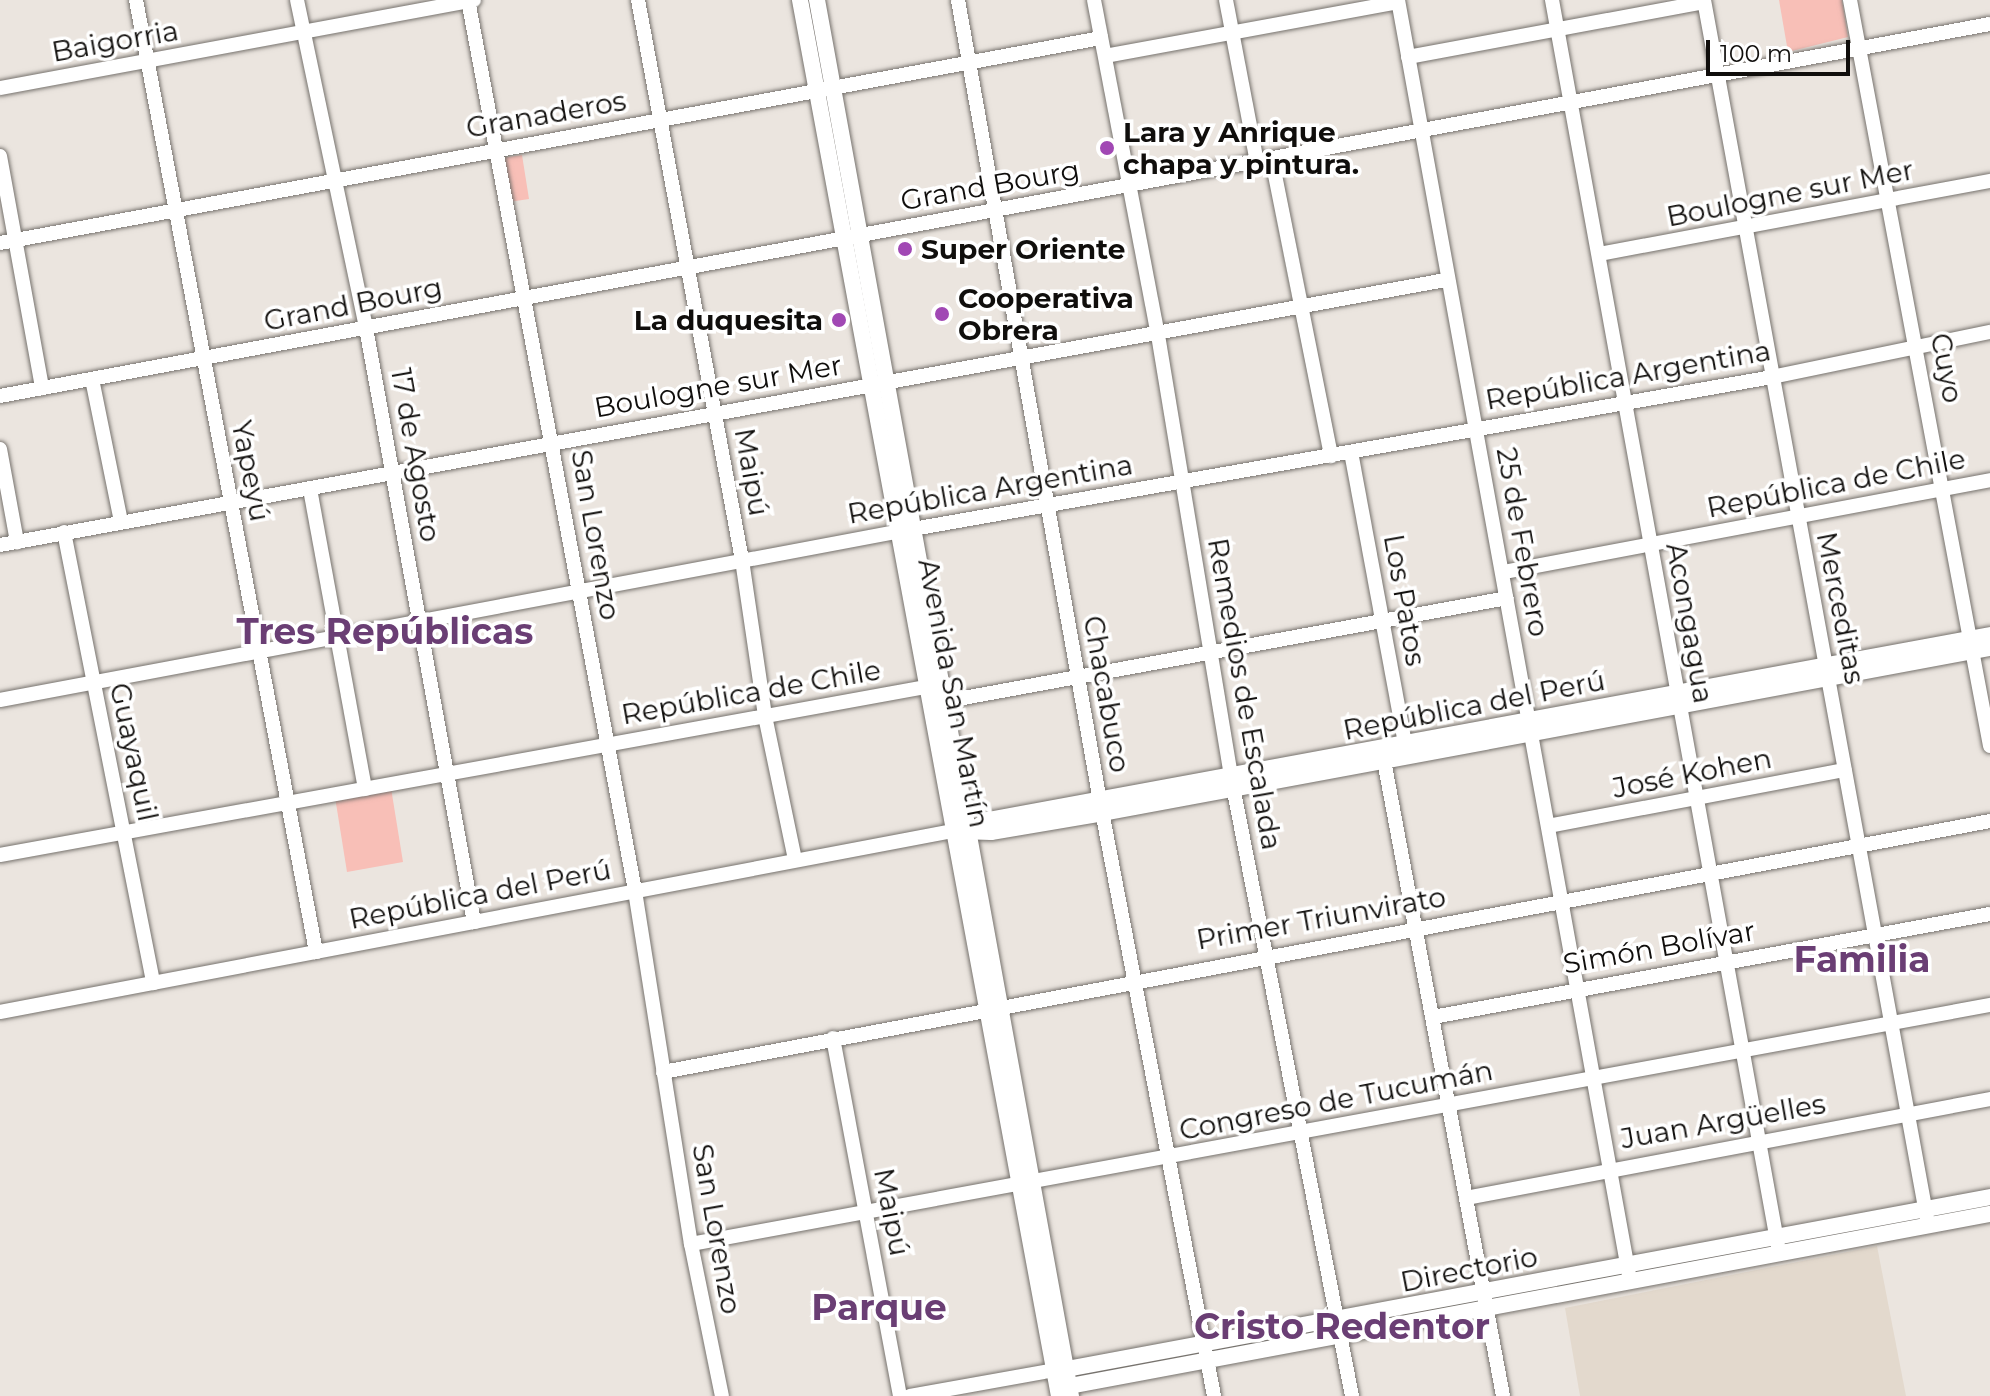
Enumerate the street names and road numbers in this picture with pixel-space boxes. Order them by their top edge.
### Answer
street label: Baigorria [49,13,181,69]
street label: Granaderos [463,83,629,145]
street label: Grand Bourg [898,153,1082,217]
street label: Boulogne sur Mer [1664,153,1916,233]
street label: Grand Bourg [261,270,445,338]
street label: Cuyo [1924,330,1970,406]
street label: República Argentina [1483,333,1773,417]
street label: Boulogne sur Mer [592,348,844,424]
street label: 17 de Agosto [384,365,448,545]
street label: Yapeyú [225,418,277,524]
street label: Maipú [728,425,776,519]
street label: República de Chile [1704,441,1968,525]
street label: 25 de Febrero [1490,445,1556,639]
street label: San Lorenzo [565,447,627,623]
street label: República Argentina [845,447,1135,531]
street label: Merceditas [1810,529,1872,687]
street label: Los Patos [1377,532,1433,668]
street label: Remedios de Escalada [1201,535,1289,853]
street label: Acongagua [1659,540,1721,706]
street label: Avenida San Martín [911,556,997,830]
street label: Chacabuco [1077,613,1137,775]
street label: República de Chile [619,653,883,731]
street label: República del Perú [1340,663,1608,747]
street label: Guayaquil [103,680,165,824]
street label: José Kohen [1610,741,1774,805]
street label: República del Perú [346,852,614,936]
street label: Primer Triunvirato [1194,880,1448,956]
street label: Simón Bolívar [1560,914,1758,980]
street label: Congreso de Tucumán [1176,1053,1496,1147]
street label: Juan Argüelles [1618,1086,1828,1156]
street label: San Lorenzo [686,1141,748,1317]
street label: Maipú [867,1165,917,1259]
street label: Directorio [1398,1239,1540,1299]

